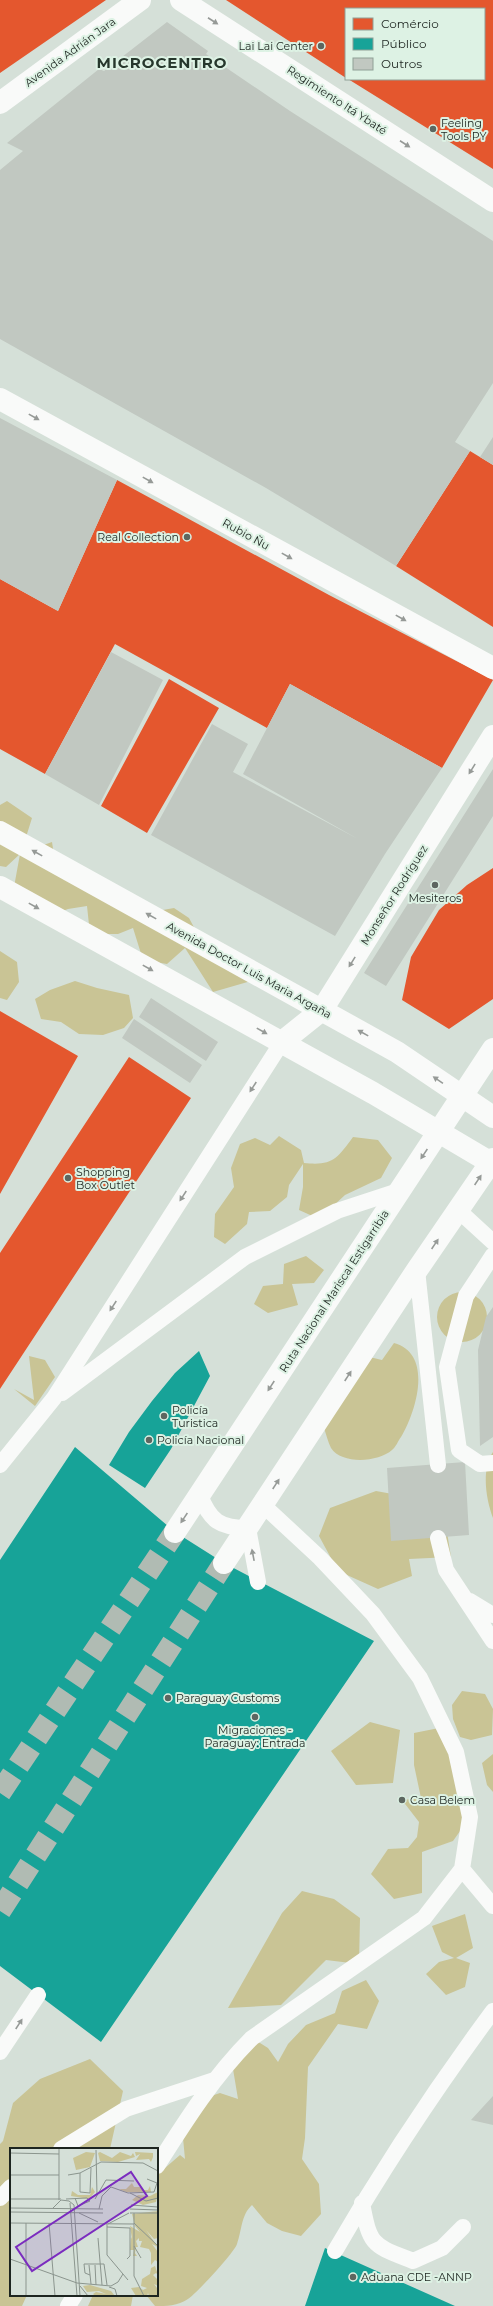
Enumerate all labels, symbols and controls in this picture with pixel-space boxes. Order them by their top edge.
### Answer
legend [345,8,485,80]
street label: Avenida Adrián Jara [22,14,118,90]
text: Comércio [381,16,439,31]
one-way arrow [208,17,219,25]
text: Público [381,36,426,51]
place label: Lai Lai Center [238,39,313,53]
marker: Lai Lai Center [316,41,326,51]
district label: MICROCENTRO [97,53,227,72]
text: Outros [381,56,422,71]
street label: Regimiento Itá Ybaté [284,62,390,138]
place label: Feeling Tools PY [441,116,487,143]
marker: Feeling Tools PY [428,124,438,134]
one-way arrow [399,141,411,148]
one-way arrow [28,414,40,421]
one-way arrow [142,477,154,483]
street label: Rubio Ñu [220,515,272,553]
place label: Real Collection [97,530,179,544]
marker: Real Collection [182,532,192,542]
one-way arrow [281,552,293,559]
one-way arrow [395,615,407,621]
one-way arrow [469,763,476,775]
street label: Monseñor Rodríguez [358,842,431,948]
one-way arrow [32,850,43,856]
marker: Mesiteros [430,880,440,890]
place label: Mesiteros [409,891,462,905]
one-way arrow [28,902,40,909]
one-way arrow [145,913,157,919]
street label: Avenida Doctor Luis Maria Argaña [164,919,334,1021]
one-way arrow [348,956,355,968]
one-way arrow [142,965,154,972]
one-way arrow [256,1028,268,1034]
one-way arrow [357,1030,369,1037]
one-way arrow [432,1076,443,1084]
one-way arrow [249,1082,257,1092]
one-way arrow [420,1149,428,1160]
place label: Shopping Box Outlet [76,1165,135,1192]
marker: Shopping Box Outlet [63,1173,73,1183]
one-way arrow [474,1175,482,1186]
one-way arrow [179,1191,187,1201]
street label: Ruta Nacional Mariscal Estigarribia [276,1207,392,1375]
one-way arrow [431,1239,439,1249]
one-way arrow [109,1301,117,1311]
one-way arrow [344,1370,352,1381]
one-way arrow [268,1381,275,1392]
place label: Policía Turistica [172,1403,218,1430]
marker: Policía Turistica [159,1411,169,1421]
place label: Policía Nacional [157,1433,244,1447]
marker: Policía Nacional [144,1435,154,1445]
one-way arrow [273,1479,280,1490]
one-way arrow [180,1513,188,1523]
one-way arrow [250,1549,256,1561]
place label: Paraguay Customs [176,1691,280,1705]
marker: Paraguay Customs [163,1693,173,1703]
marker: Migraciones - Paraguay: Entrada [250,1712,260,1722]
place label: Migraciones - Paraguay: Entrada [205,1723,305,1750]
place label: Casa Belem [410,1793,475,1807]
marker: Casa Belem [397,1795,407,1805]
one-way arrow [15,2018,23,2029]
inset map [10,2148,158,2296]
place label: Aduana CDE -ANNP [361,2270,472,2284]
marker: Aduana CDE -ANNP [348,2272,358,2282]

